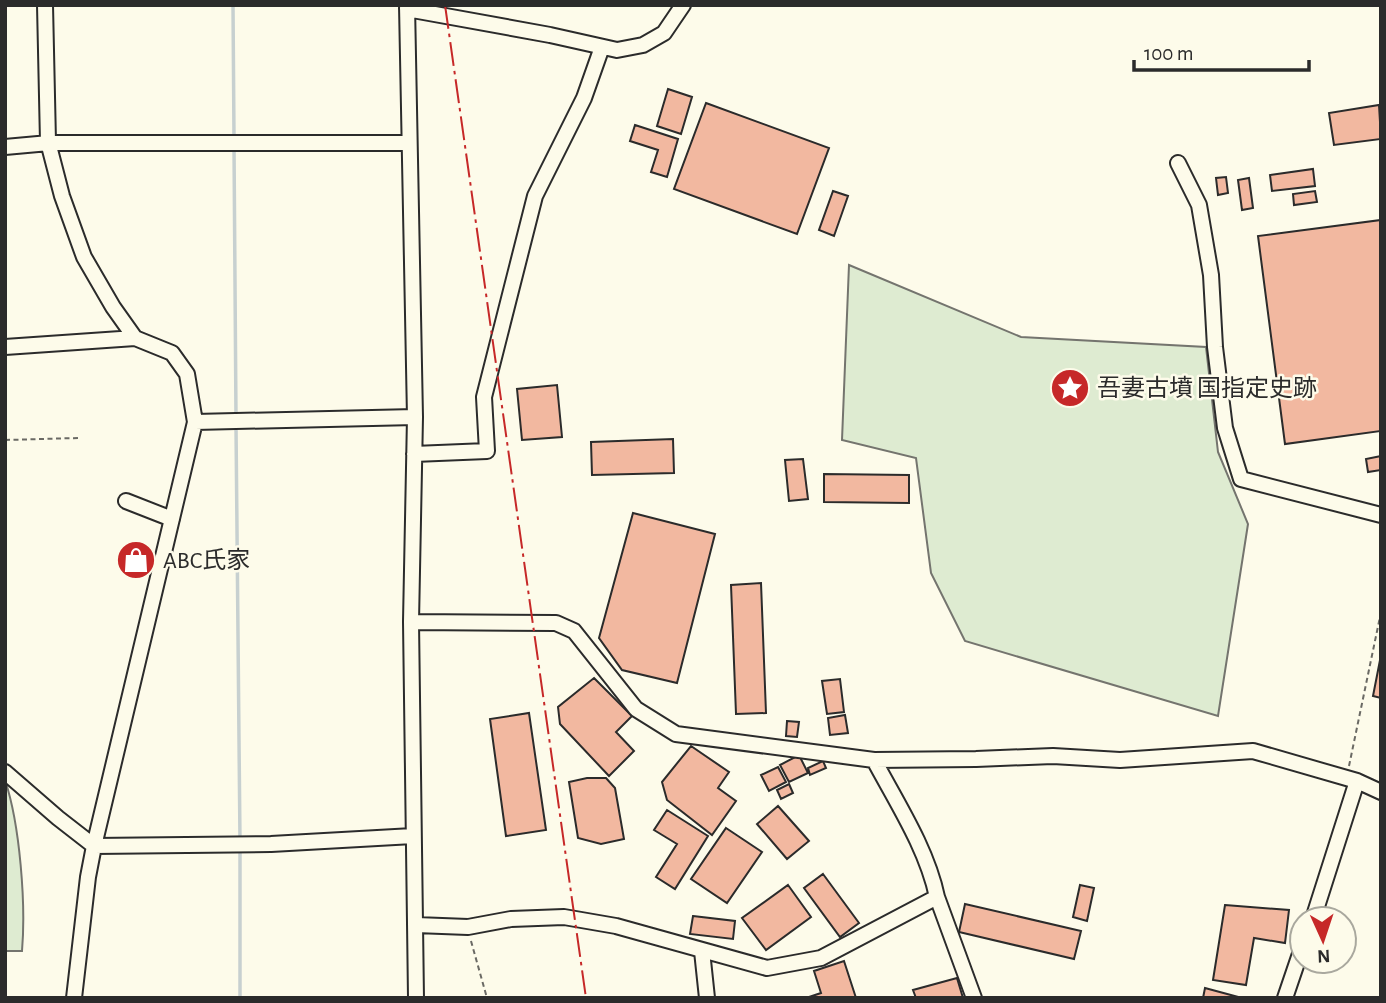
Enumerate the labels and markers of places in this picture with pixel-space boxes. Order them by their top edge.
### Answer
place icon: 吾妻古墳 国指定史跡 [1049,367,1091,409]
place label: 吾妻古墳 国指定史跡 [1097,375,1317,401]
shop icon: ABC氏家 [115,539,157,581]
place label: ABC氏家 [163,547,250,573]

